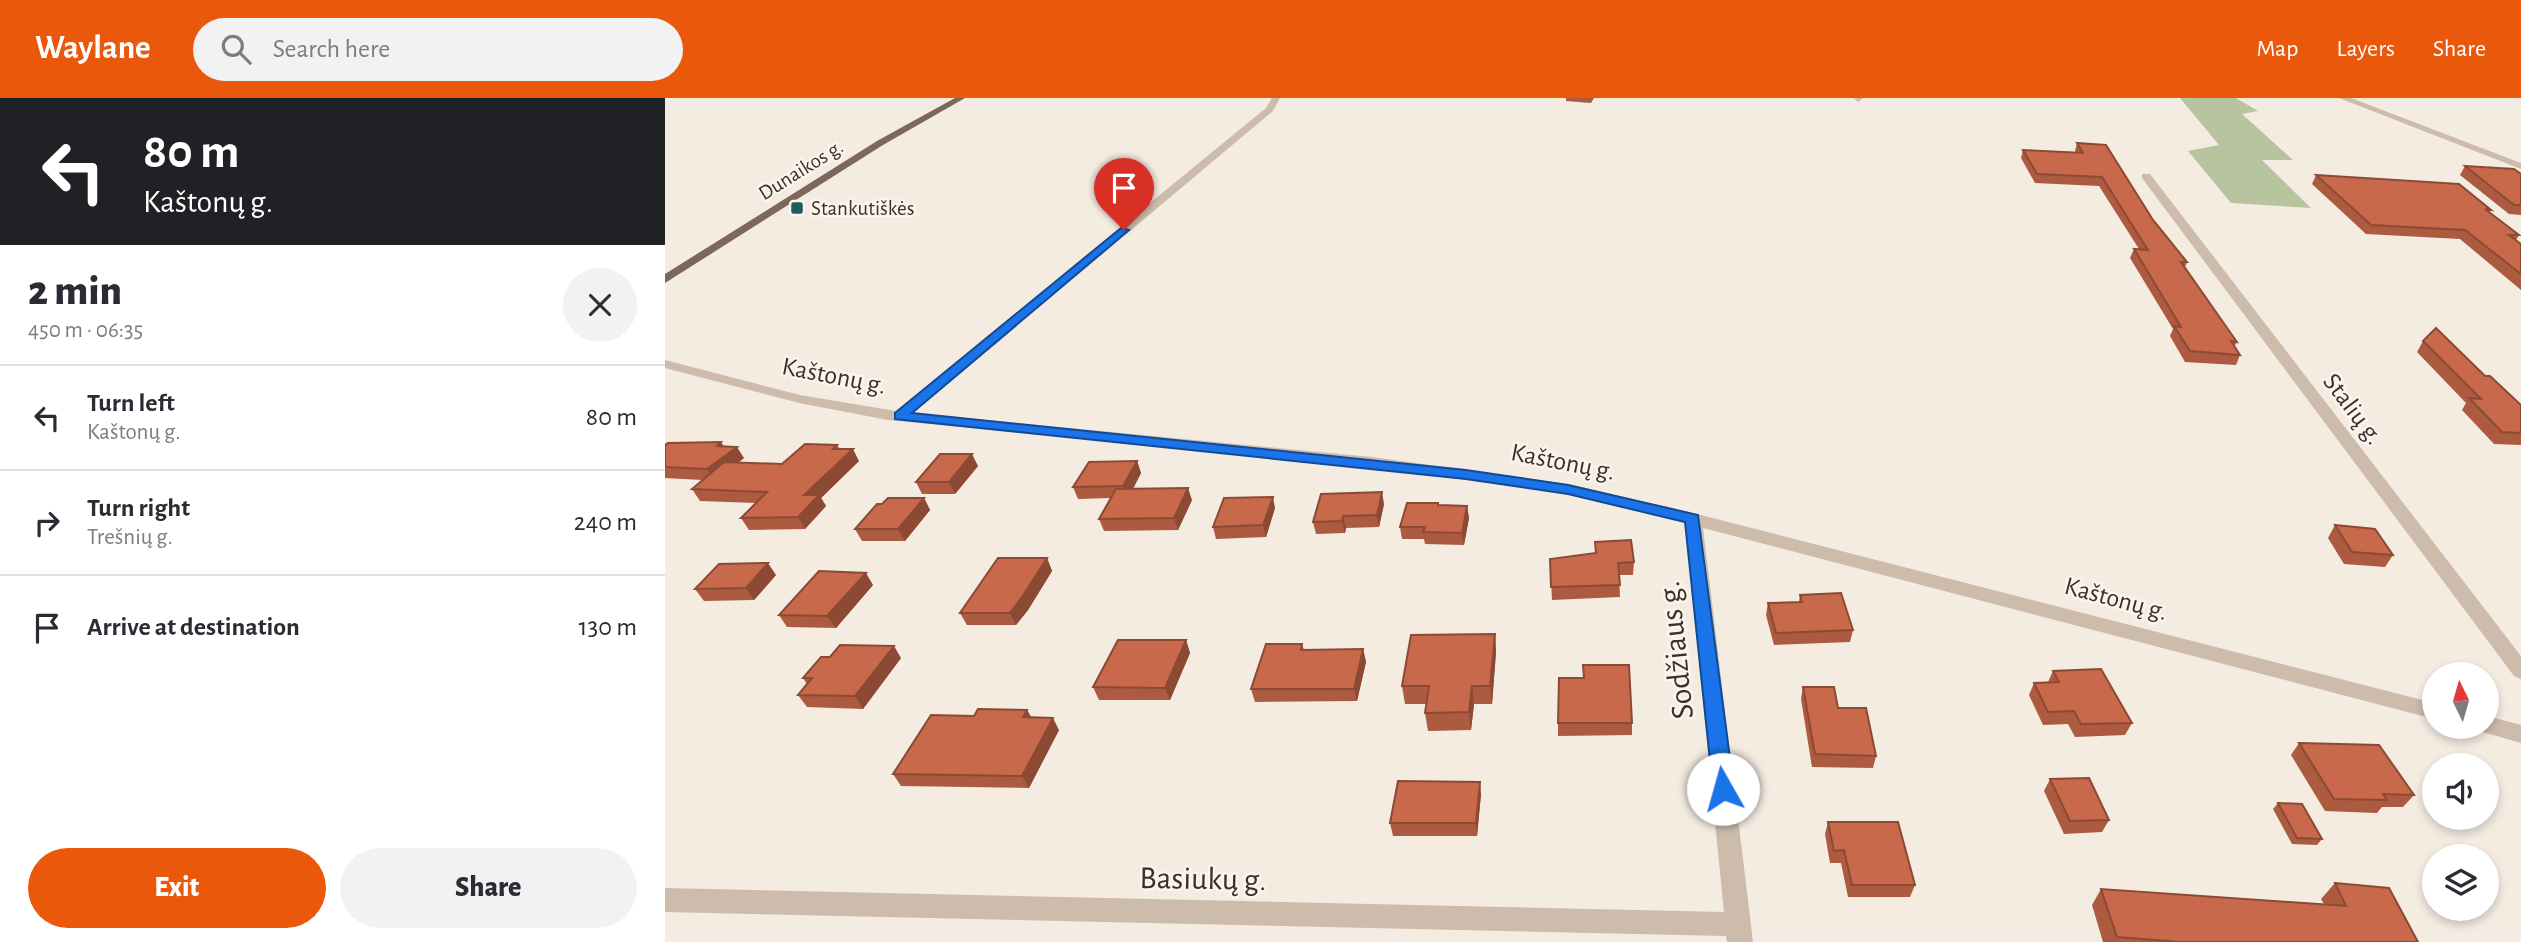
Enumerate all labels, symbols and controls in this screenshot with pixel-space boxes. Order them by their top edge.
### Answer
search box [193,18,683,81]
icon: search [217,30,255,68]
text: Waylane [35,32,151,65]
text: Search here [273,36,390,62]
text: Map [2256,37,2298,61]
text: Layers [2336,37,2395,61]
text: Share [2433,37,2486,61]
icon: left [28,126,119,217]
text: 80 m [143,128,240,177]
street label: Dunaikos g. [755,136,847,204]
pin [1094,158,1154,230]
icon: arrive [1105,169,1143,207]
text: Kaštonų g. [143,186,273,218]
place label: Stankutiškės [811,198,914,219]
marker: Stankutiškės [789,200,805,216]
button: close [563,268,637,342]
text: 2 min [28,270,122,312]
text: 450 m · 06:35 [28,319,143,342]
street label: Kaštonų g. [780,353,888,399]
street label: Stalių g. [2318,369,2388,449]
text: Turn left [87,390,175,416]
icon: left [28,399,66,437]
text: 80 m [586,404,637,430]
text: Kaštonų g. [87,421,180,444]
street label: Kaštonų g. [1509,439,1617,485]
text: Turn right [87,495,190,521]
icon: right [28,504,66,542]
text: 240 m [574,509,637,535]
text: Trešnių g. [87,526,173,549]
street label: Kaštonų g. [2062,573,2170,625]
street label: Sodžiaus g. [1653,579,1699,721]
icon: arrive [28,609,66,647]
text: Arrive at destination [87,614,300,640]
text: 130 m [579,614,637,640]
north arrow [2422,662,2499,738]
map controls [2422,662,2499,921]
position arrow [1686,752,1760,826]
button: sound [2422,753,2499,830]
button: layers [2422,844,2499,921]
button: Exit [28,848,326,928]
button: Share [340,848,637,928]
street label: Basiukų g. [1139,862,1267,897]

